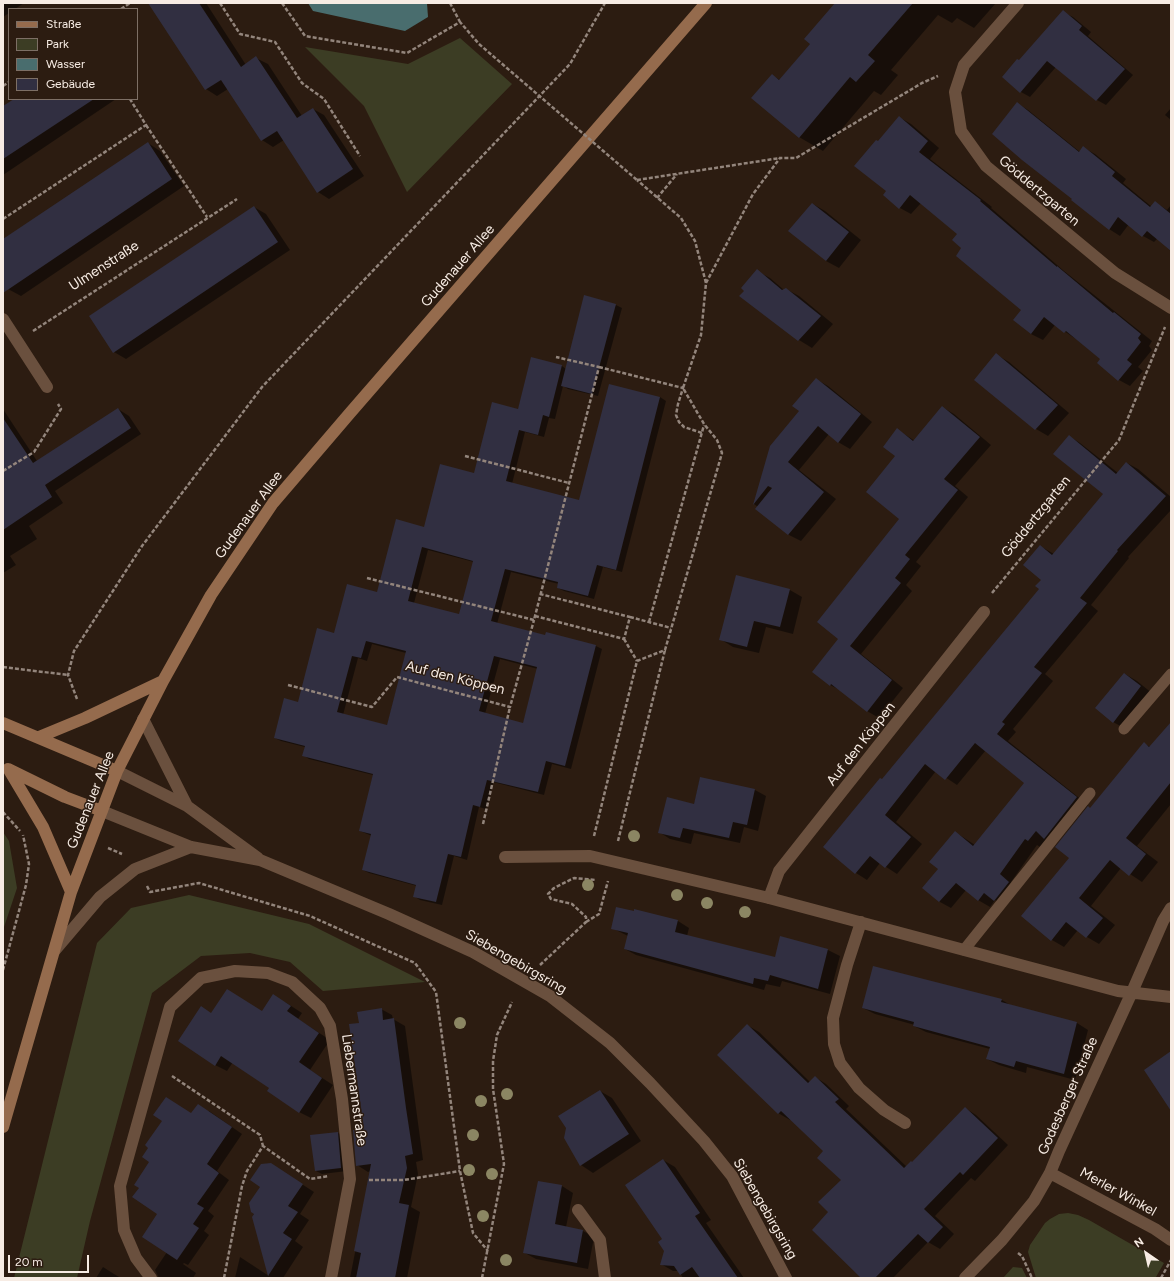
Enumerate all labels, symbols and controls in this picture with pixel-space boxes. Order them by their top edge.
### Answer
legend [8,8,138,100]
text: Straße [46,17,81,31]
text: Park [46,37,69,51]
text: Wasser [46,57,85,71]
text: Gebäude [46,77,95,91]
street label: Göddertzgarten [995,152,1083,230]
street label: Gudenauer Allee [418,221,498,311]
street label: Ulmenstraße [66,237,142,295]
street label: Gudenauer Allee [212,468,286,562]
street label: Göddertzgarten [998,473,1074,561]
street label: Auf den Köppen [404,658,506,698]
street label: Auf den Köppen [823,699,899,789]
street label: Gudenauer Allee [64,749,118,851]
street label: Siebengebirgsring [462,926,570,998]
street label: Liebermannstraße [338,1033,370,1147]
street label: Godesberger Straße [1034,1035,1102,1157]
street label: Siebengebirgsring [729,1155,801,1263]
street label: Merler Winkel [1077,1164,1159,1220]
north arrow [1126,1233,1166,1273]
text: N [1132,1235,1146,1250]
scale bar [10,1247,91,1273]
text: 20 m [15,1255,43,1269]

